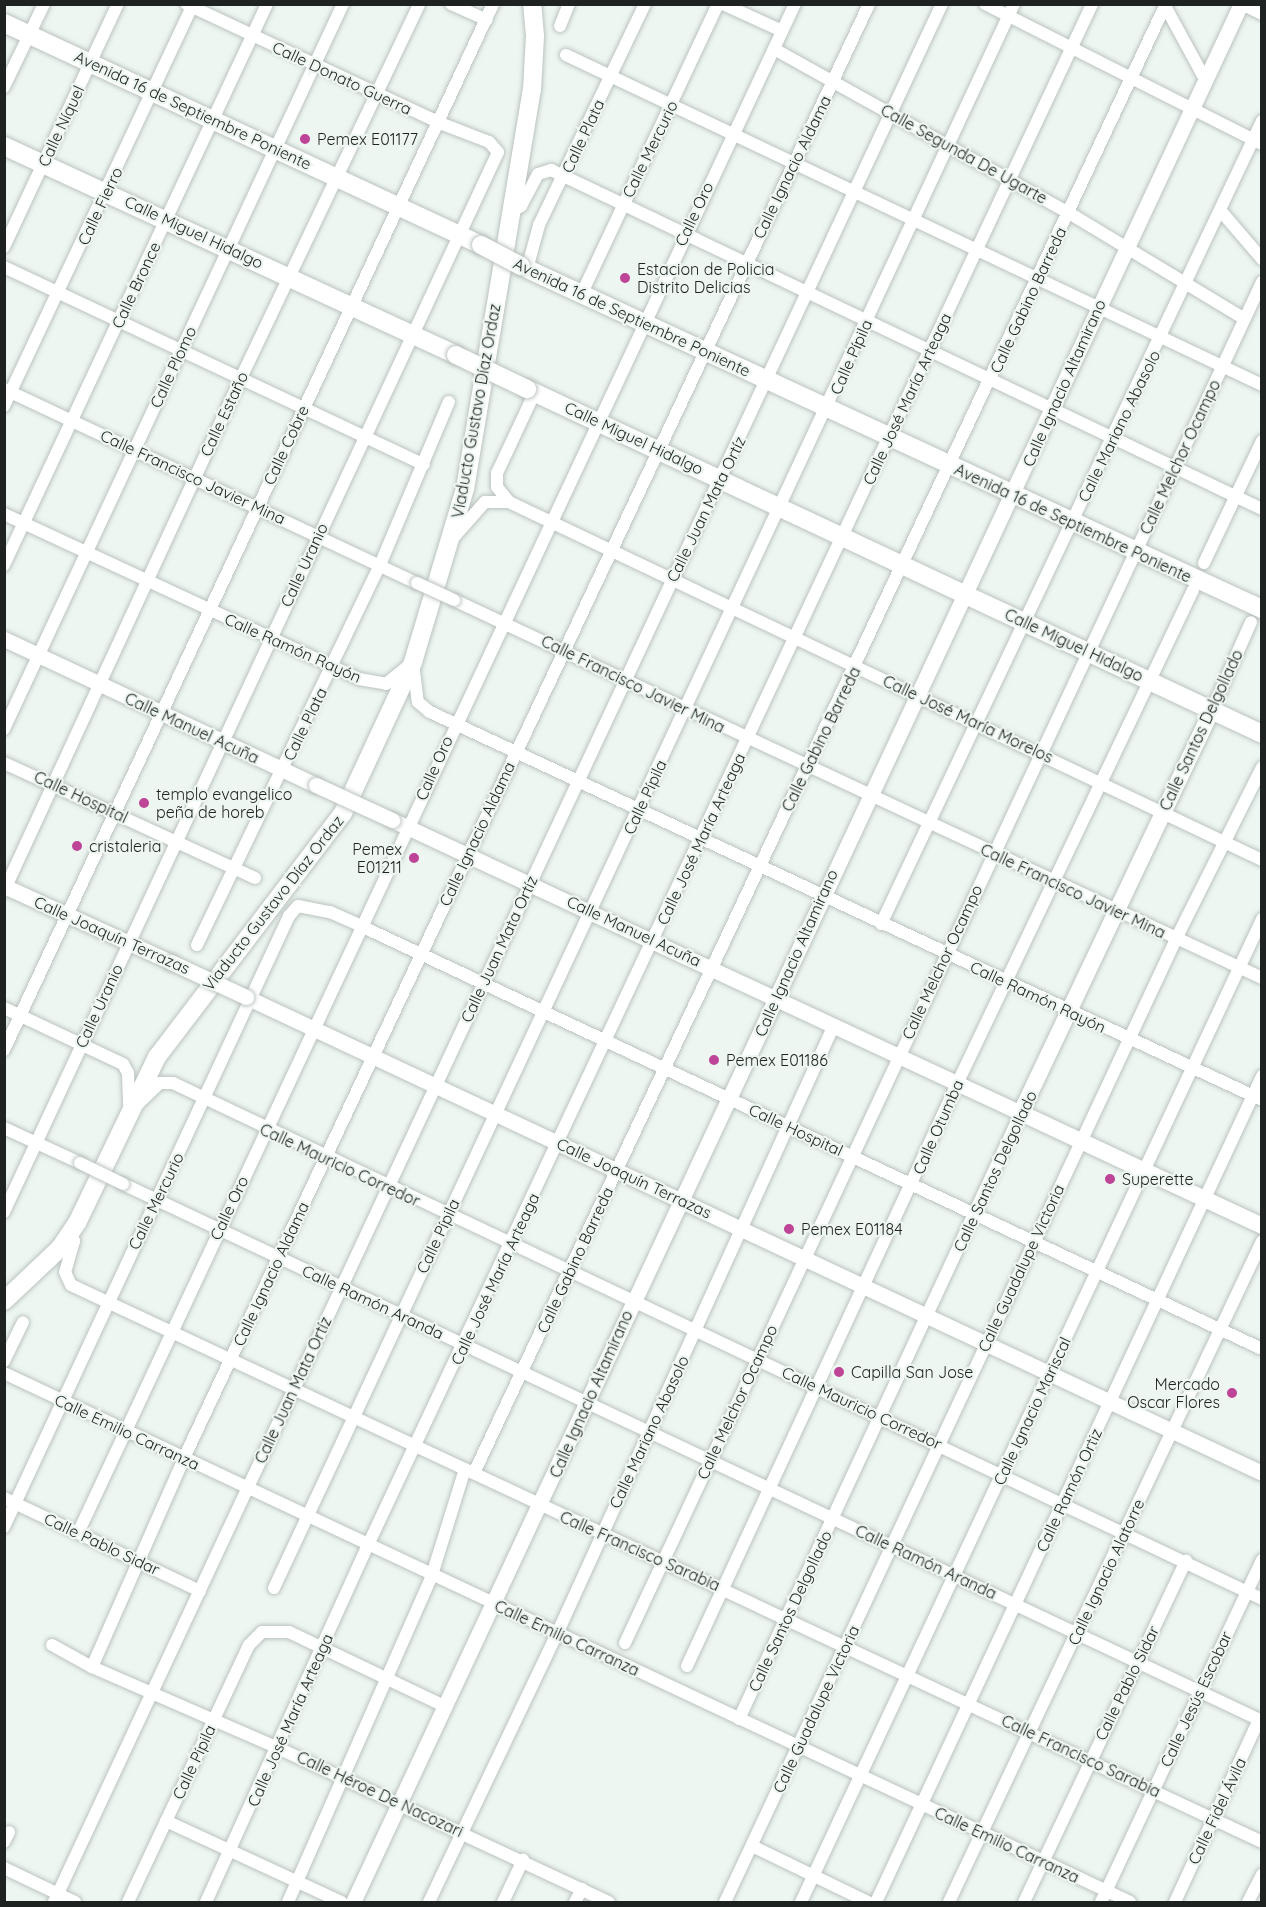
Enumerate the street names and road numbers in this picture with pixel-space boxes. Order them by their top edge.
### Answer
street label: Calle Donato Guerra [269,37,415,119]
street label: Avenida 16 de Septiembre Poniente [71,47,315,173]
street label: Calle Níquel [34,82,88,170]
street label: Calle Ignacio Aldama [749,92,835,242]
street label: Calle Plata [558,96,608,176]
street label: Calle Mercurio [618,97,682,201]
street label: Calle Segunda De Ugarte [877,100,1051,208]
street label: Calle Fierro [74,164,126,248]
street label: Calle Oro [671,179,717,249]
street label: Calle Miguel Hidalgo [122,191,266,273]
street label: Calle Gabino Barreda [986,224,1070,376]
street label: Calle Bronce [108,239,164,331]
street label: Avenida 16 de Septiembre Poniente [510,254,754,380]
street label: Calle Ignacio Altamirano [1018,296,1110,470]
street label: Viaducto Gustavo Díaz Ordaz [448,302,504,520]
street label: Calle José María Arteaga [859,310,955,488]
street label: Calle Pípila [826,316,876,398]
street label: Calle Plomo [146,323,200,411]
street label: Calle Mariano Abasolo [1074,347,1164,505]
street label: Calle Estaño [196,369,252,459]
street label: Calle Melchor Ocampo [1136,377,1224,537]
street label: Calle Miguel Hidalgo [562,397,706,479]
street label: Calle Cobre [259,402,313,488]
street label: Calle Francisco Javier Mina [97,426,289,528]
street label: Calle Juan Mata Ortíz [662,433,750,585]
street label: Avenida 16 de Septiembre Poniente [951,460,1195,586]
street label: Calle Uranio [276,520,332,610]
street label: Calle Miguel Hidalgo [1002,604,1146,686]
street label: Calle Ramón Rayón [222,609,364,687]
street label: Calle Francisco Javier Mina [538,631,728,737]
street label: Calle Santos Delgollado [1155,646,1247,814]
street label: Calle Gabino Barreda [778,663,864,815]
street label: Calle José María Morelos [880,671,1056,767]
street label: Calle Plata [279,684,331,764]
street label: Calle Manuel Acuña [122,688,262,768]
street label: Calle Oro [411,733,457,803]
street label: Calle José María Arteaga [653,750,749,928]
street label: Calle Pípila [619,757,671,837]
street label: Calle Ignacio Aldama [435,759,519,909]
street label: Calle Hospital [31,767,131,827]
street label: Viaducto Gustavo Díaz Ordaz [199,811,347,995]
street label: Calle Francisco Javier Mina [977,840,1169,942]
street label: Calle Ignacio Altamirano [750,866,842,1040]
street label: Calle Juan Mata Ortíz [457,873,541,1025]
street label: Calle Melchor Ocampo [898,882,986,1042]
street label: Calle Manuel Acuña [564,891,704,971]
street label: Calle Joaquín Terrazas [31,892,193,978]
street label: Calle Ramón Rayón [967,957,1109,1037]
street label: Calle Uranio [71,961,127,1051]
street label: Calle Otumba [909,1077,967,1177]
street label: Calle Santos Delgollado [949,1087,1041,1255]
street label: Calle Hospital [746,1100,846,1160]
street label: Calle Mauricio Corredor [257,1119,423,1211]
street label: Calle Joaquín Terrazas [554,1134,714,1222]
street label: Calle Mercurio [124,1149,188,1253]
street label: Calle Oro [206,1173,252,1243]
street label: Calle Guadalupe Victoria [974,1181,1068,1355]
street label: Calle Gabino Barreda [533,1184,617,1336]
street label: Calle José María Arteaga [447,1190,543,1368]
street label: Calle Pípila [412,1196,464,1276]
street label: Calle Ignacio Aldama [229,1199,313,1349]
street label: Calle Ramón Aranda [299,1261,447,1343]
street label: Calle Ignacio Altamirano [545,1307,637,1481]
street label: Calle Juan Mata Ortíz [251,1314,335,1466]
street label: Calle Melchor Ocampo [693,1322,781,1482]
street label: Calle Ignacio Mariscal [989,1334,1075,1488]
street label: Calle Mariano Abasolo [605,1353,693,1511]
street label: Calle Mauricio Corredor [779,1362,945,1454]
street label: Calle Emilio Carranza [52,1390,202,1474]
street label: Calle Ramón Ortiz [1032,1425,1106,1555]
street label: Calle Ignacio Alatorre [1064,1496,1148,1648]
street label: Calle Francisco Sarabia [557,1507,723,1595]
street label: Calle Pablo Sidar [41,1509,163,1579]
street label: Calle Ramón Aranda [852,1521,1000,1603]
street label: Calle Santos Delgollado [744,1527,836,1695]
street label: Calle Emilio Carranza [492,1596,642,1680]
street label: Calle Guadalupe Victoria [769,1622,863,1796]
street label: Calle Pablo Sidar [1091,1623,1163,1743]
street label: Calle Jesús Escobar [1156,1628,1236,1770]
street label: Calle José María Arteaga [243,1631,337,1809]
street label: Calle Francisco Sarabia [998,1711,1164,1801]
street label: Calle Pípila [168,1722,220,1802]
street label: Calle Héroe De Nacozari [294,1747,466,1841]
street label: Calle Fidel Ávila [1184,1755,1250,1867]
street label: Calle Emilio Carranza [932,1803,1082,1887]

